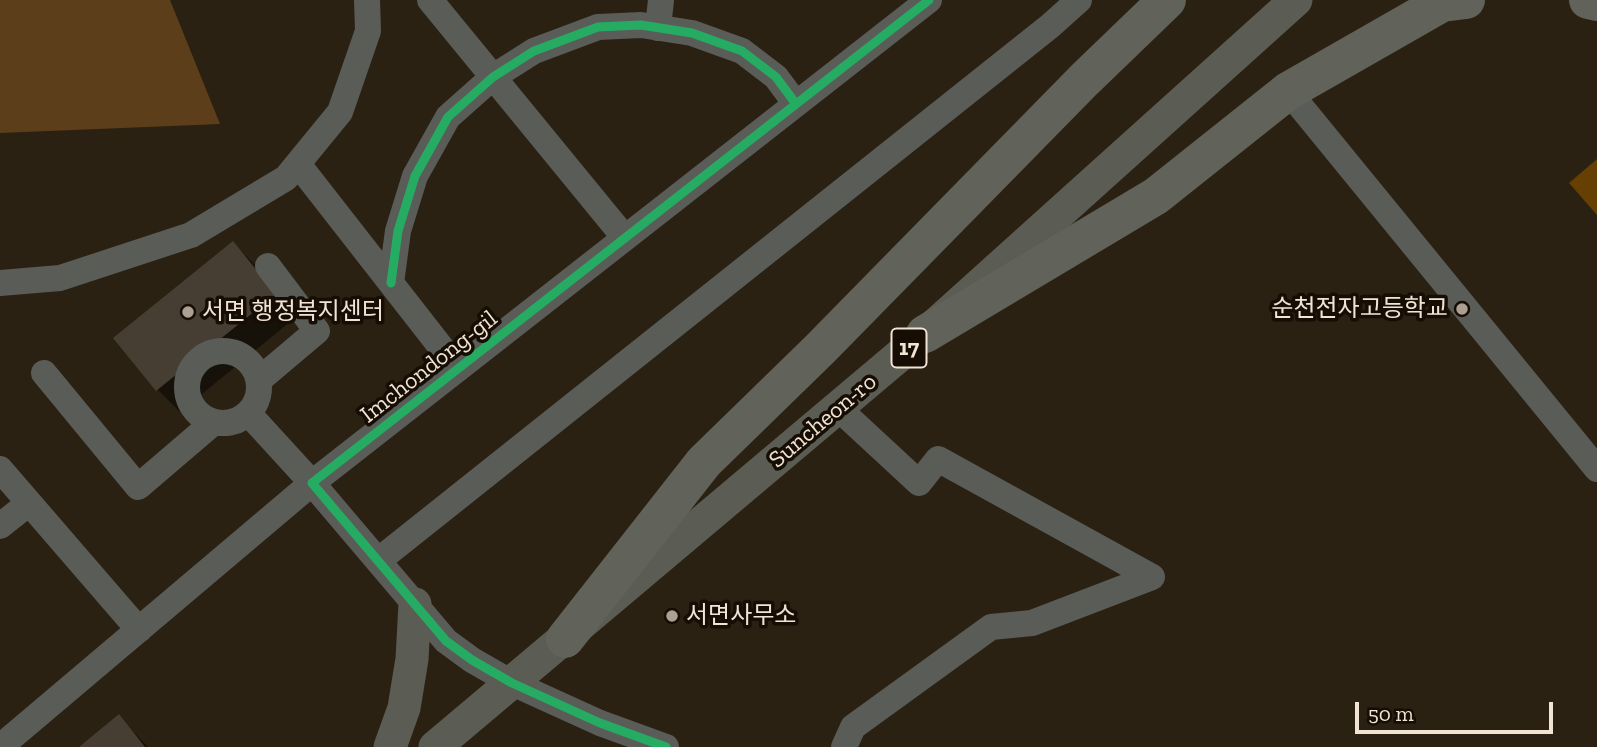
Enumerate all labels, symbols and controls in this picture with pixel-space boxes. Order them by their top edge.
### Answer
place label: 순천전자고등학교 [1271,295,1448,323]
place label: 서면 행정복지센터 [202,298,384,326]
marker: 순천전자고등학교 [1454,301,1470,317]
marker: 서면 행정복지센터 [180,304,196,320]
street label: Imchondong-gil [355,305,503,429]
road number: 17 [892,328,926,368]
street label: Suncheon-ro [763,368,883,474]
place label: 서면사무소 [686,602,796,630]
marker: 서면사무소 [664,608,680,624]
scale bar [1359,688,1557,732]
text: 50 m [1368,701,1414,726]

